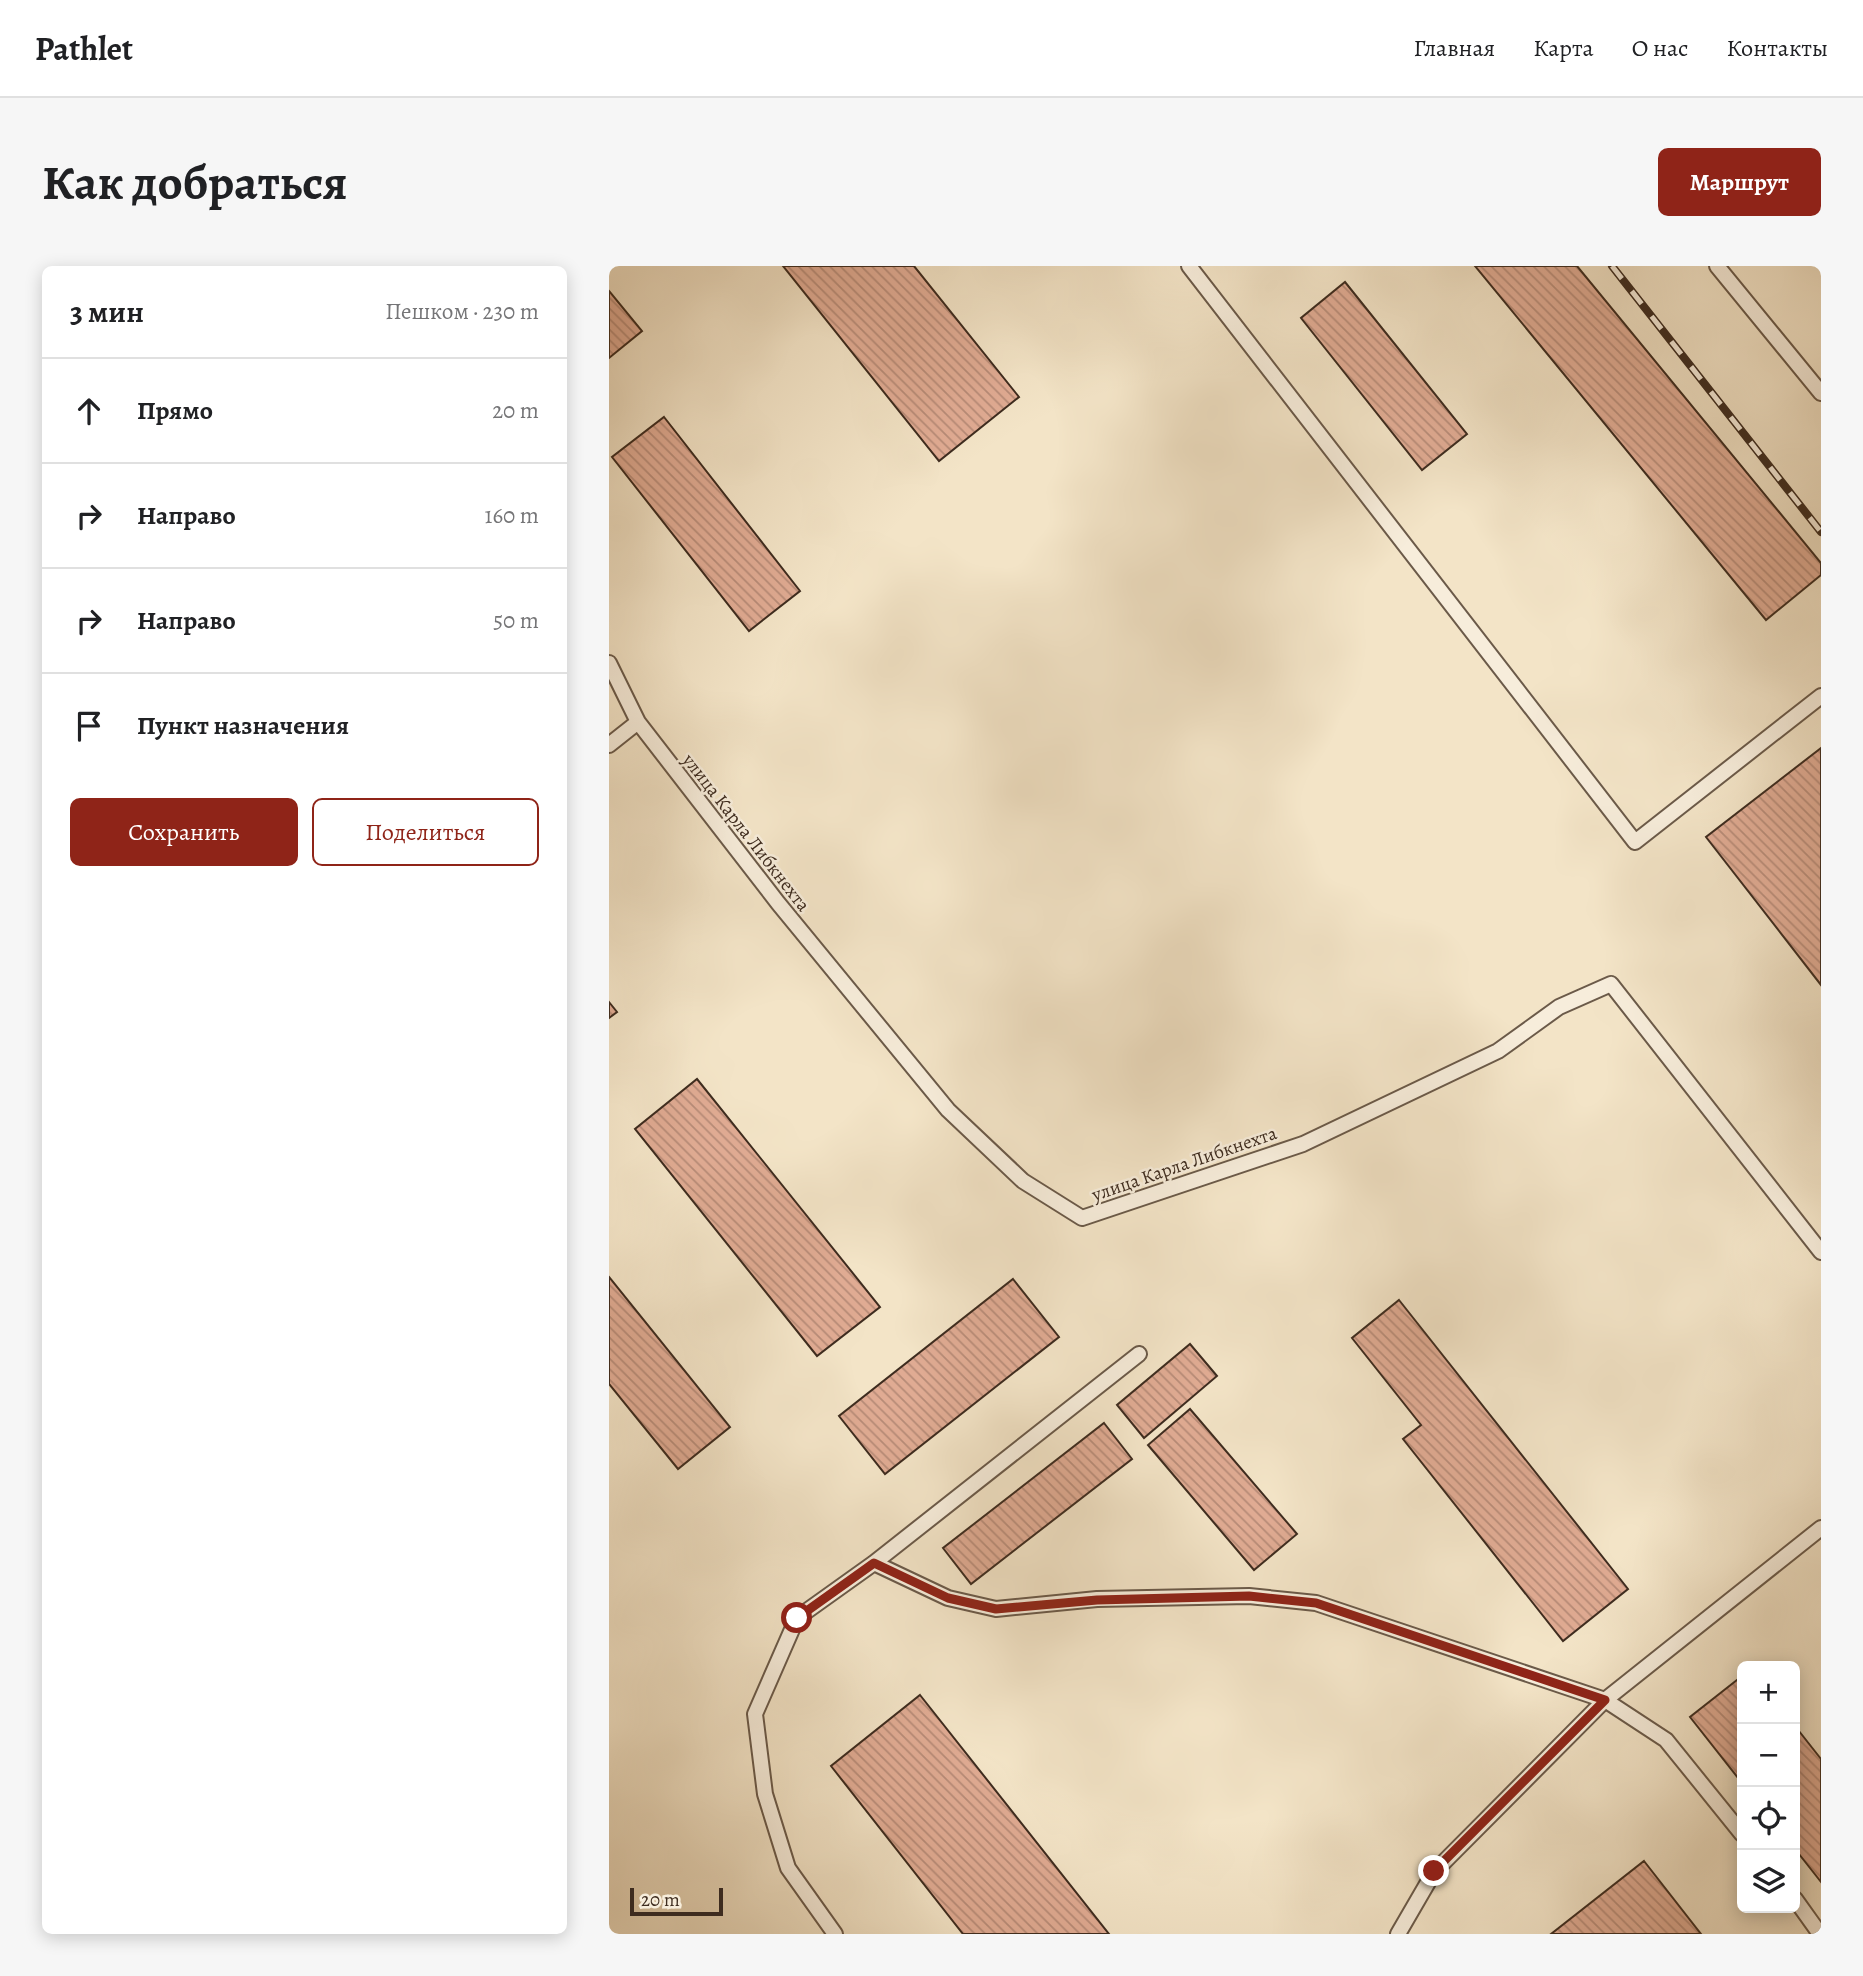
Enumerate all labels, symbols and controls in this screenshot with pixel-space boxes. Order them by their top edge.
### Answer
text: Pathlet [35,26,133,71]
text: Главная [1414,32,1495,64]
text: Карта [1533,32,1594,64]
text: О нас [1632,32,1688,64]
text: Контакты [1726,32,1828,64]
button: Маршрут [1658,148,1821,216]
text: Как добраться [42,149,348,216]
text: 3 мин [70,292,144,332]
text: Пешком · 230 m [385,296,539,327]
icon: ahead [70,392,108,430]
text: Прямо [137,393,213,428]
text: 20 m [492,395,539,426]
icon: right [70,497,108,535]
text: Направо [137,498,236,533]
text: 160 m [485,500,539,531]
icon: right [70,602,108,640]
text: Направо [137,603,236,638]
text: 50 m [493,605,539,636]
icon: arrive [70,707,108,745]
text: Пункт назначения [137,708,349,743]
street label: улица Карла Либкнехта [676,747,816,917]
button: Сохранить [70,798,298,866]
button: Поделиться [312,798,539,866]
street label: улица Карла Либкнехта [1087,1120,1280,1208]
route start [781,1602,812,1633]
map controls [1737,1661,1800,1913]
button: + [1737,1661,1800,1724]
button: − [1737,1724,1800,1787]
button: locate [1737,1787,1800,1850]
button: layers [1737,1850,1800,1913]
route end [1418,1855,1449,1886]
scale bar [630,1885,723,1917]
text: 20 m [641,1887,680,1913]

